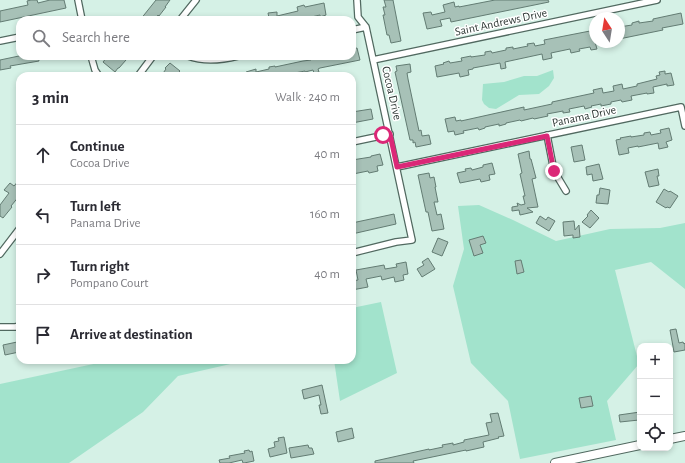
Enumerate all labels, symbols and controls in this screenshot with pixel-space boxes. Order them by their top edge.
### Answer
street label: Saint Andrews Drive [454,6,548,38]
north arrow [589,12,625,48]
search box [16,16,356,60]
icon: search [30,27,52,49]
text: Search here [62,30,130,45]
street label: Cocoa Drive [380,65,404,121]
text: 3 min [32,89,69,106]
text: Walk · 240 m [275,91,340,104]
street label: Panama Drive [551,103,617,129]
route start [374,126,392,144]
text: Continue [70,139,125,154]
icon: ahead [32,144,54,166]
text: 40 m [314,148,340,161]
text: Cocoa Drive [70,157,129,170]
route end [545,162,563,180]
text: Turn left [70,199,121,214]
icon: left [32,204,54,226]
text: 160 m [310,208,340,221]
text: Panama Drive [70,217,140,230]
text: Turn right [70,259,129,274]
icon: right [32,264,54,286]
text: 40 m [314,268,340,281]
text: Pompano Court [70,277,148,290]
icon: arrive [32,324,54,346]
text: Arrive at destination [70,327,193,342]
map controls [637,343,673,451]
button: + [637,343,673,379]
button: − [637,379,673,415]
button: locate [637,415,673,451]

